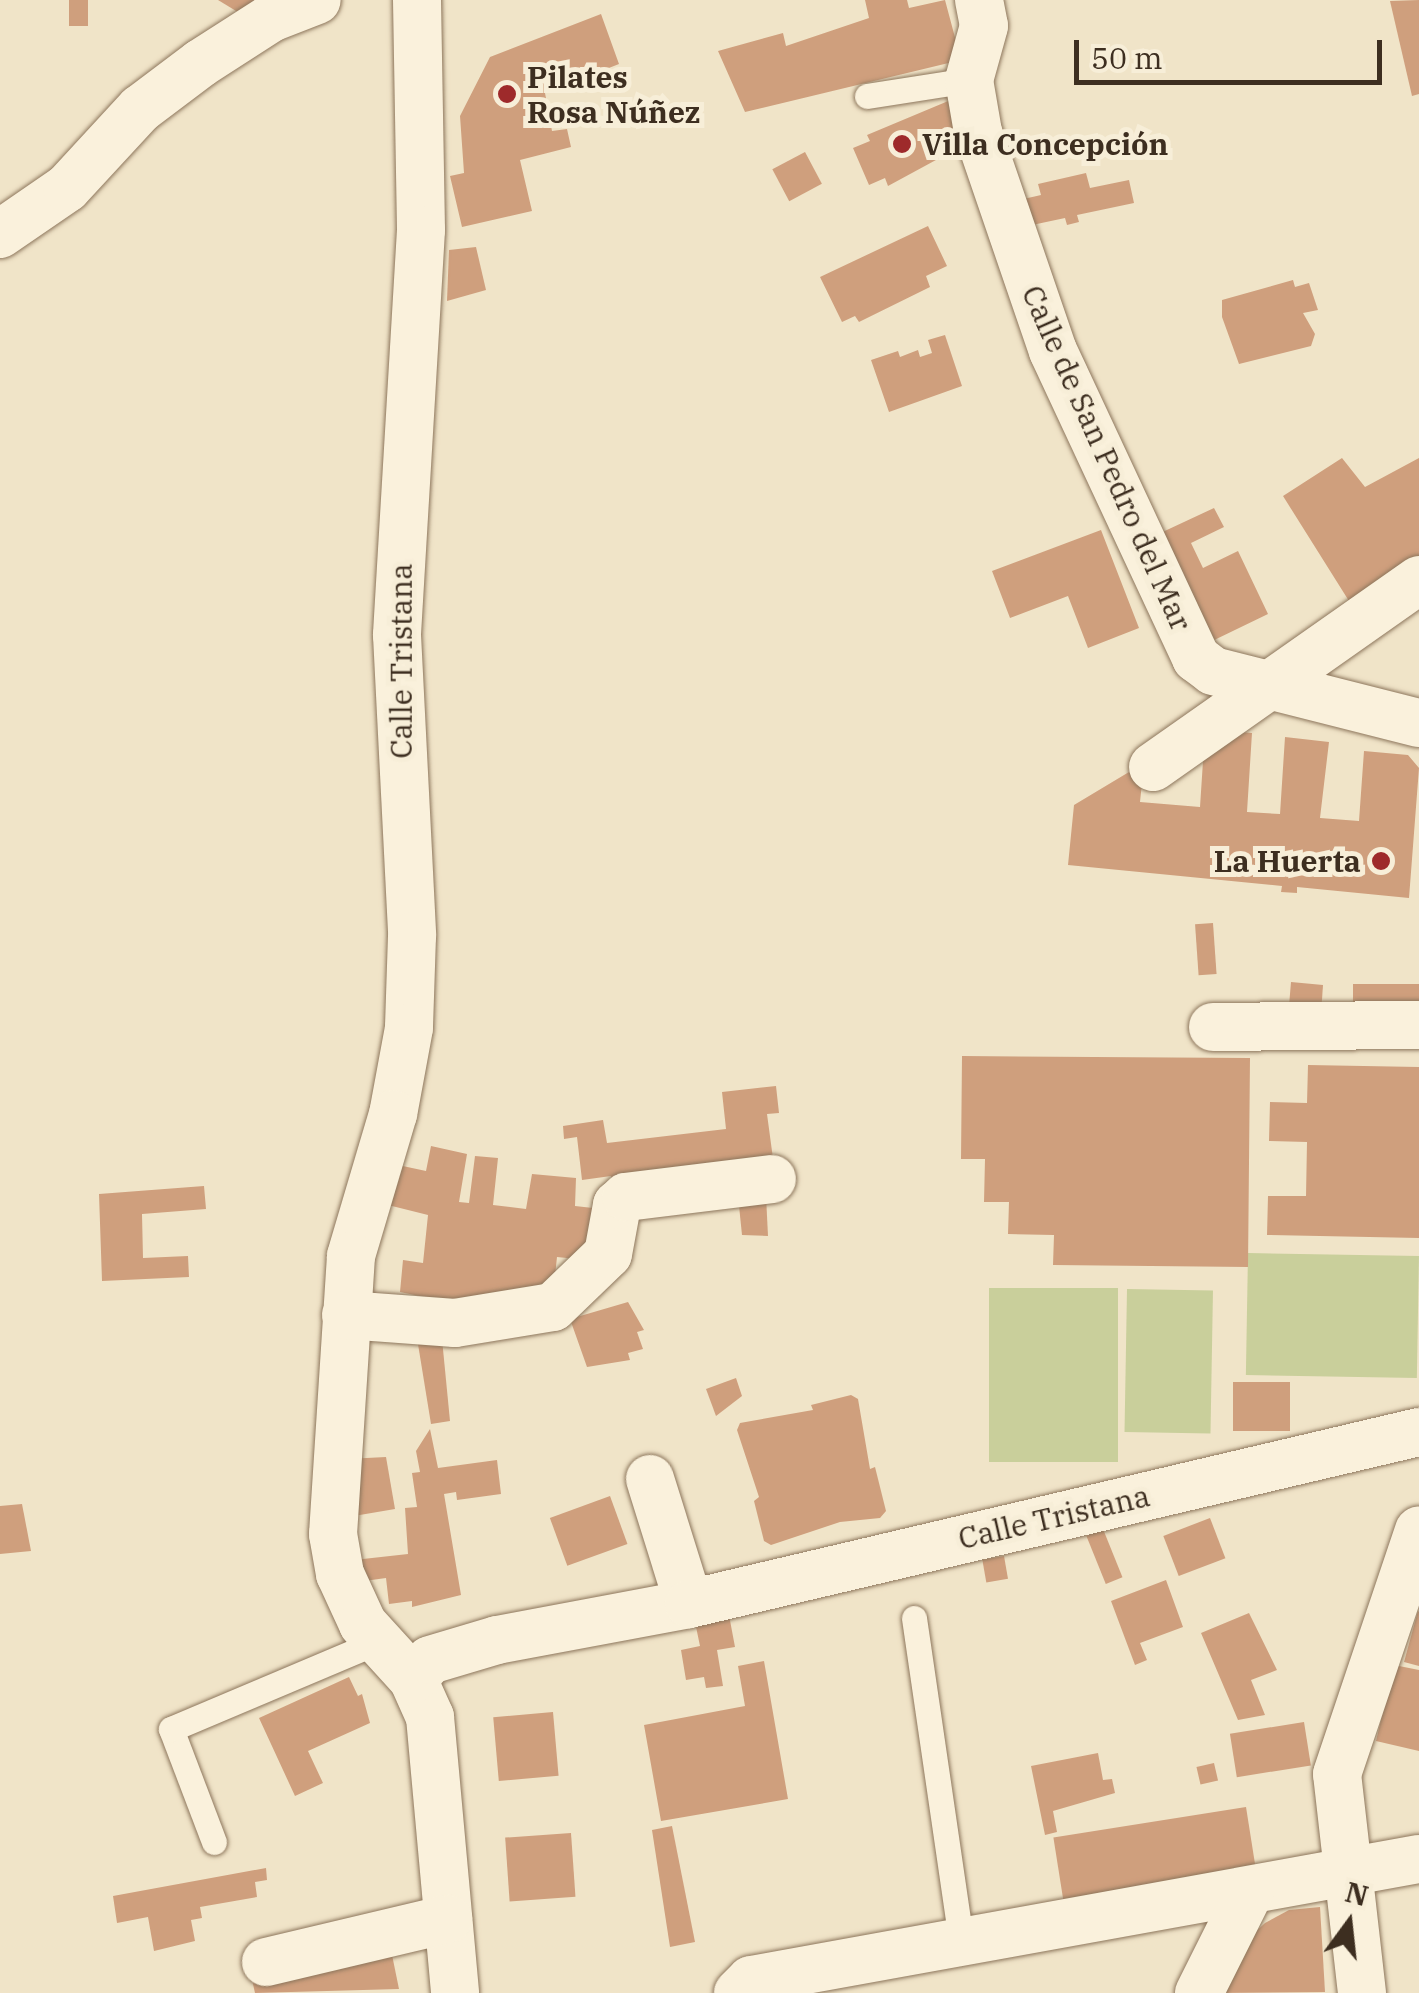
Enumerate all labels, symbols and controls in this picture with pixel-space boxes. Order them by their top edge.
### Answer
scale bar [1079,20,1386,82]
text: 50 m [1091,38,1163,77]
place label: Pilates Rosa Núñez [527,59,700,130]
marker: Pilates Rosa Núñez [496,83,518,105]
place label: Villa Concepción [922,126,1168,162]
marker: Villa Concepción [891,133,913,155]
street label: Calle de San Pedro del Mar [1014,280,1200,636]
street label: Calle Tristana [383,563,419,759]
place label: La Huerta [1214,843,1361,879]
marker: La Huerta [1370,850,1392,872]
street label: Calle Tristana [955,1477,1153,1557]
north arrow [1299,1873,1399,1973]
text: N [1341,1873,1372,1914]

